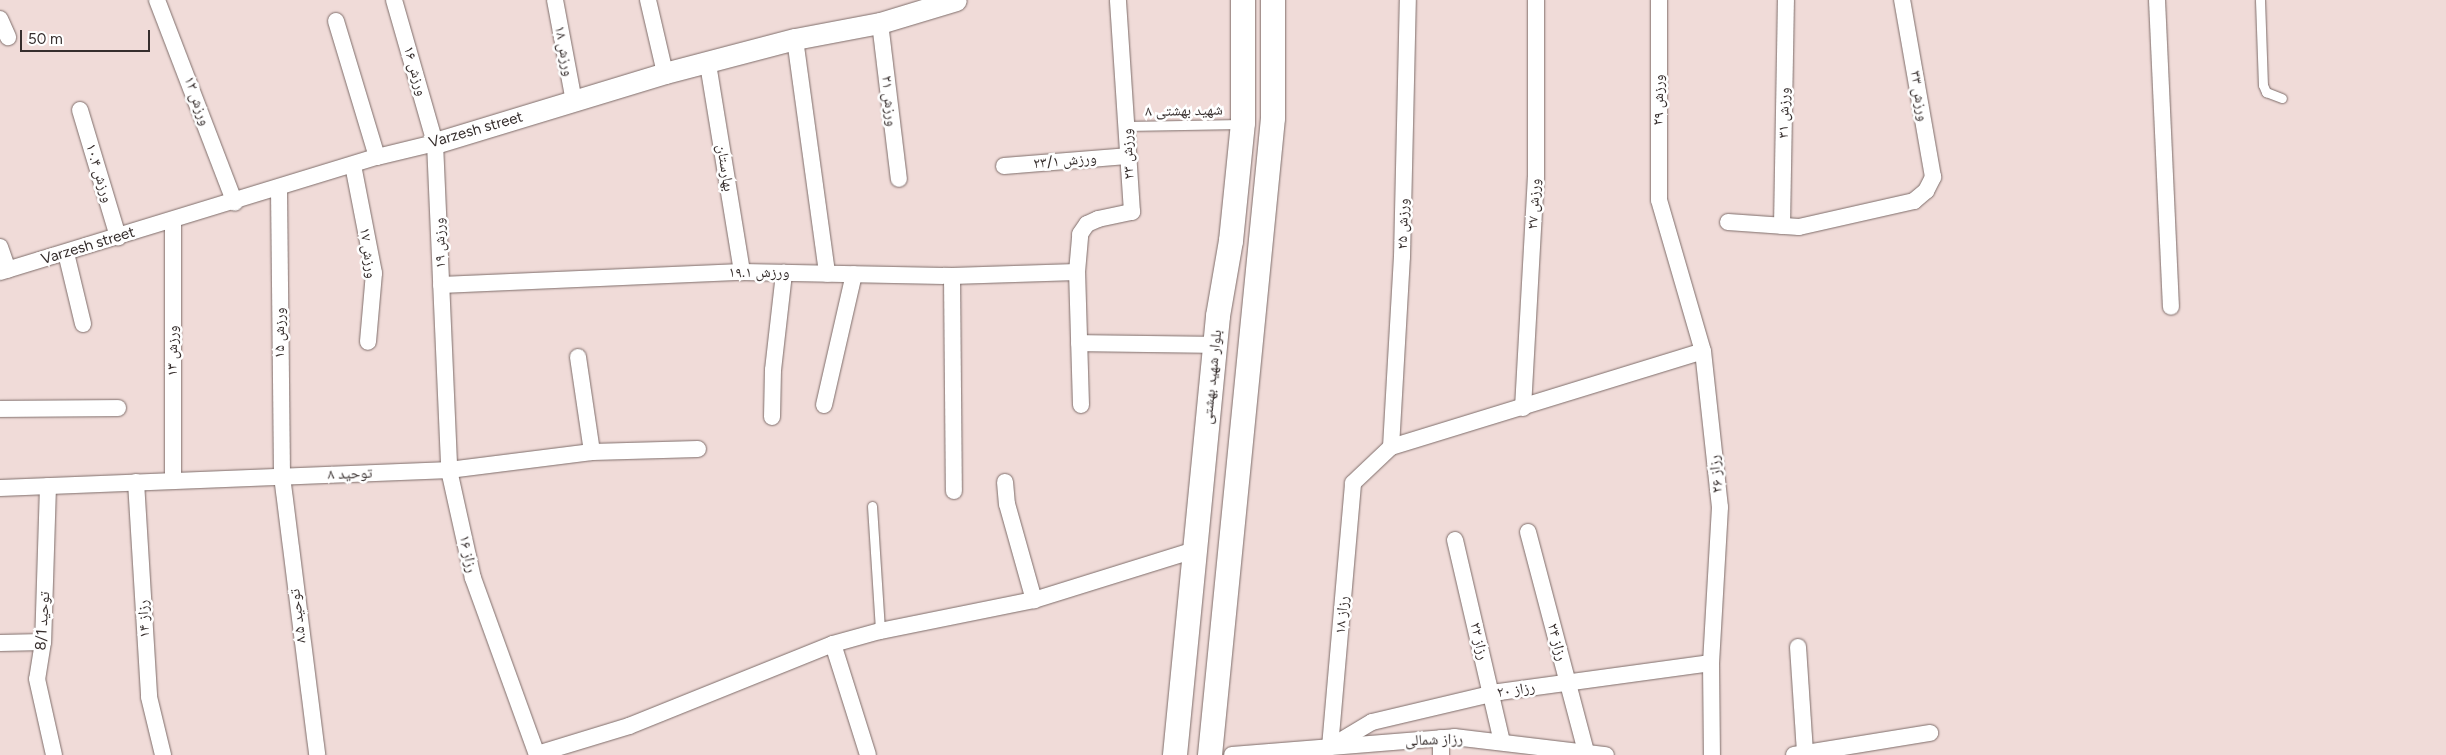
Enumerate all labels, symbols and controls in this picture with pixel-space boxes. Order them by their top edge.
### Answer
scale bar [22,20,152,52]
street label: ورزش ۱۸ [550,24,578,78]
text: 50 m [28,30,63,48]
street label: ورزش ۱۶ [399,44,431,98]
street label: ورزش ۳۳ [1906,69,1932,123]
street label: ورزش ۱۲ [180,74,214,128]
street label: ورزش ۲۱ [877,75,901,127]
street label: ورزش ۲۹ [1650,75,1668,125]
street label: ورزش ۳۱ [1775,87,1793,139]
street label: شهید بهشتی ۸ [1145,101,1223,121]
street label: Varzesh street [427,108,525,152]
street label: ورزش ۲۳ [1118,128,1138,180]
street label: ورزش ۱۰.۴ [82,141,116,205]
street label: بهارستان [712,143,738,193]
street label: ورزش ۲۳/۱ [1033,149,1097,173]
street label: ورزش ۲۷ [1524,178,1544,230]
street label: ورزش ۲۵ [1394,198,1412,250]
street label: ورزش ۱۹ [430,217,450,269]
street label: Varzesh street [39,223,137,269]
street label: ورزش ۱۷ [356,227,380,279]
street label: ورزش ۱۹.۱ [729,264,789,282]
street label: ورزش ۱۵ [271,308,289,358]
street label: ورزش ۱۳ [164,326,182,376]
street label: بلوار شهید بهشتی [1198,329,1226,425]
street label: رزاز ۲۶ [1705,454,1727,494]
street label: توحید ۸ [327,464,373,484]
street label: رزاز ۱۶ [455,533,481,575]
street label: توحید ۸.۵ [286,588,310,644]
street label: توحید 8/1 [32,591,54,651]
street label: رزاز ۱۸ [1331,595,1353,635]
street label: رزاز ۱۴ [134,599,154,639]
street label: رزاز ۲۲ [1466,620,1492,662]
street label: رزاز ۲۴ [1543,621,1571,663]
street label: رزاز ۲۰ [1496,678,1536,702]
street label: رزاز شمالی [1405,730,1463,750]

